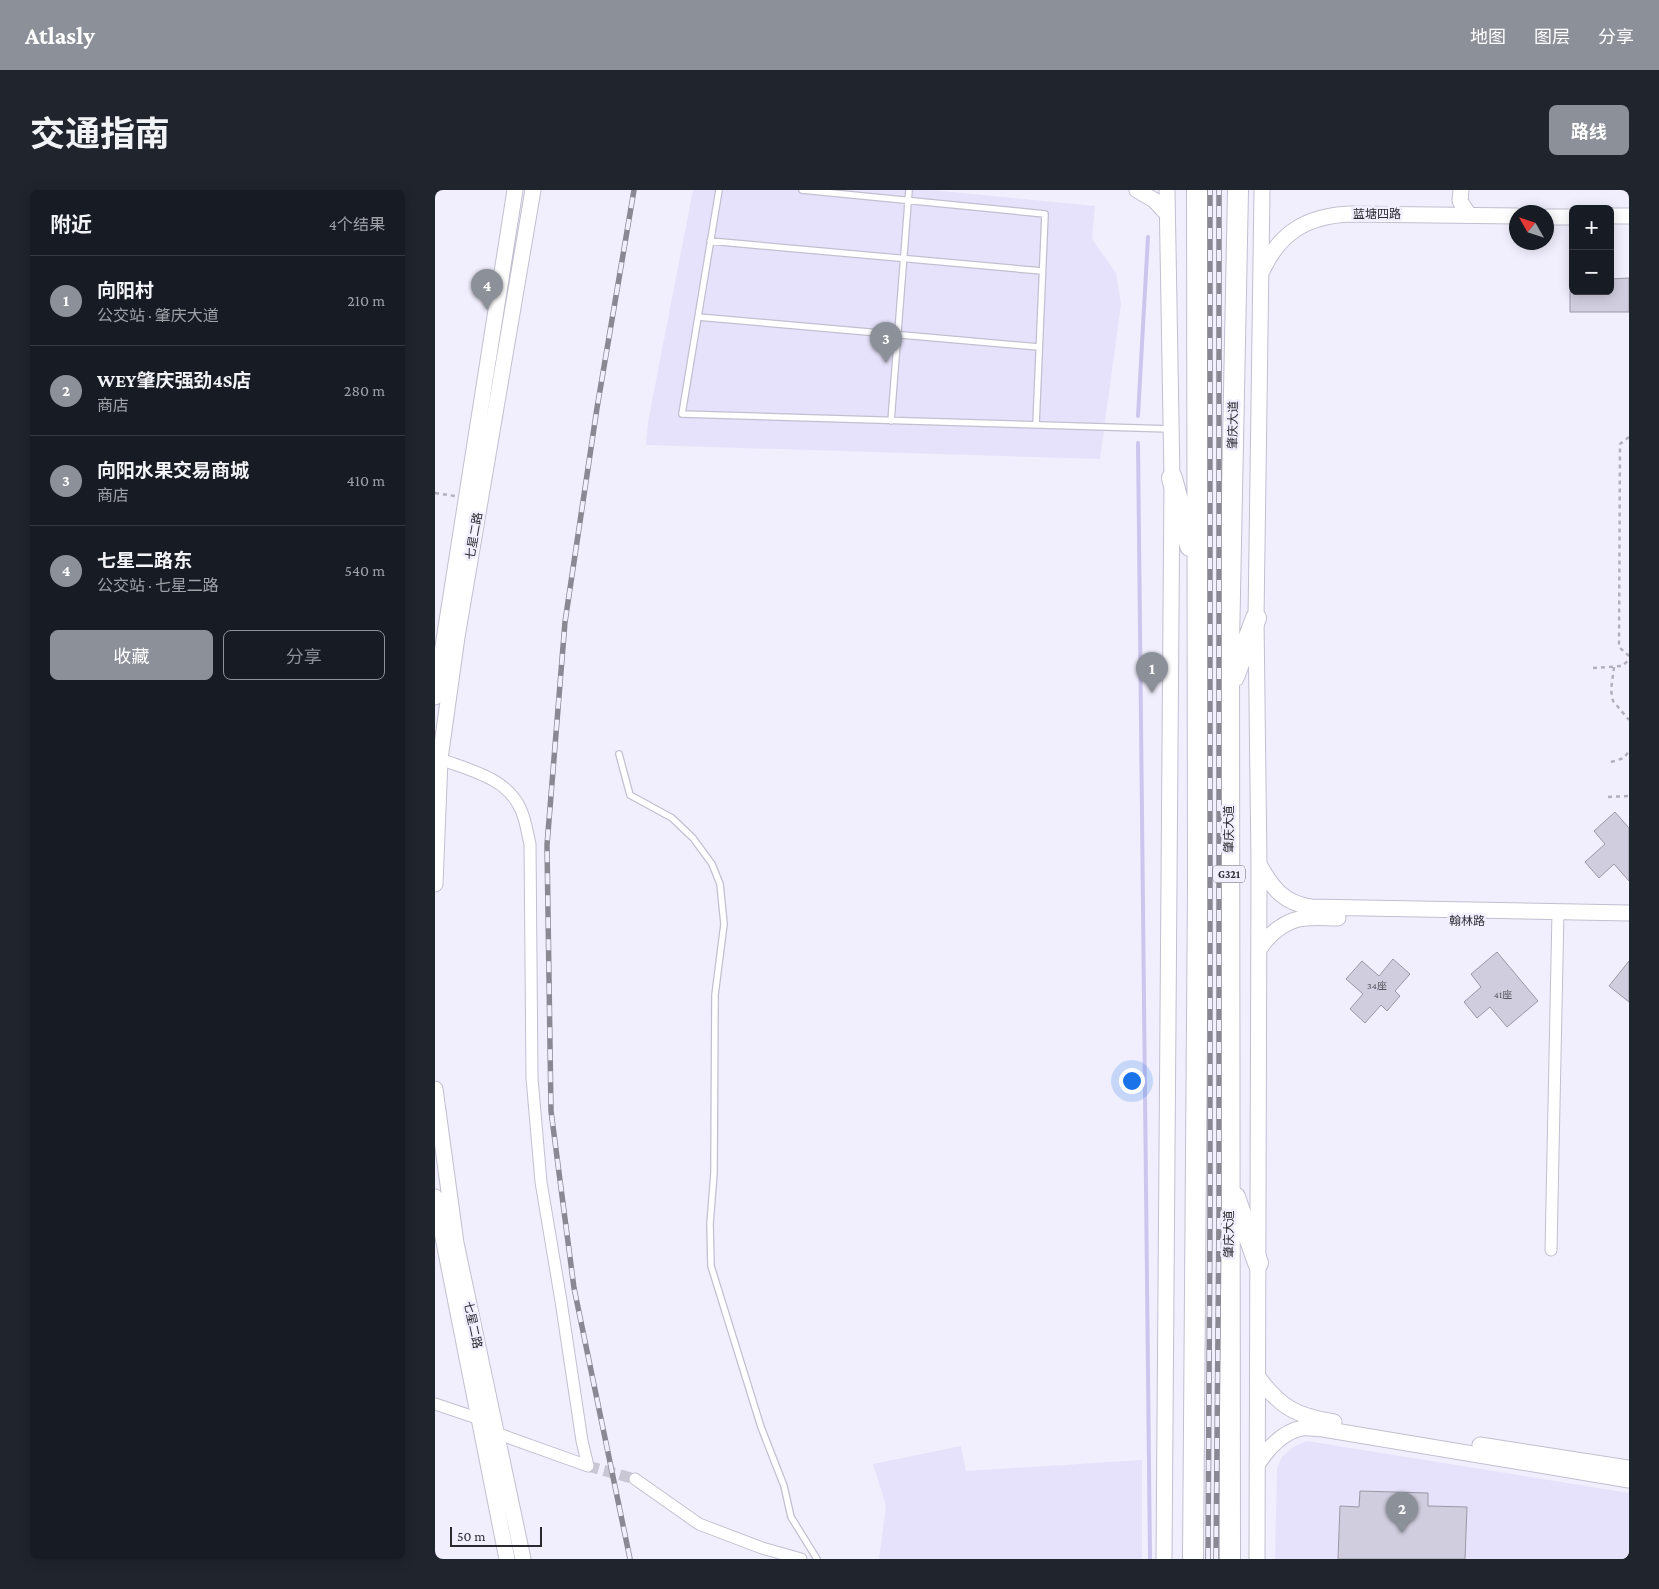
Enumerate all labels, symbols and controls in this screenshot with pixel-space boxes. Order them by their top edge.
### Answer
text: Atlasly [25,22,95,49]
text: 地图 [1470,27,1506,47]
text: 图层 [1534,27,1570,47]
text: 分享 [1598,27,1634,47]
button: 路线 [1549,105,1629,155]
text: 交通指南 [30,115,170,154]
north arrow [1509,205,1554,250]
map controls [1569,205,1614,295]
button: + [1569,205,1614,250]
street label: 蓝塘四路 [1353,207,1401,221]
text: 附近 [50,213,92,237]
text: 4个结果 [329,216,385,233]
button: − [1569,250,1614,295]
pin: 4 [471,269,503,310]
text: 向阳村 [97,280,154,301]
text: 1 [63,292,69,309]
text: 210 m [347,292,385,309]
text: 公交站 · 肇庆大道 [97,307,219,324]
pin: 3 [870,322,902,363]
text: WEY肇庆强劲4S店 [97,370,251,391]
text: 2 [62,382,70,399]
text: 280 m [344,382,385,399]
text: 商店 [97,397,129,414]
street label: 肇庆大道 [1226,401,1240,449]
text: 向阳水果交易商城 [97,460,249,481]
text: 3 [62,472,70,489]
text: 410 m [347,472,385,489]
text: 商店 [97,487,129,504]
street label: 七星二路 [463,511,485,561]
text: 七星二路东 [97,550,192,571]
text: 4 [62,562,70,579]
text: 540 m [344,562,385,579]
text: 公交站 · 七星二路 [97,577,219,594]
button: 收藏 [50,630,213,680]
button: 分享 [223,630,385,680]
pin: 1 [1136,652,1168,693]
street label: 肇庆大道 [1222,805,1236,853]
road number: G321 [1213,866,1245,882]
street label: 翰林路 [1449,914,1485,928]
house number: 34座 [1367,980,1387,991]
house number: 41座 [1494,989,1512,1000]
your location [1119,1068,1145,1094]
street label: 肇庆大道 [1222,1210,1236,1258]
street label: 七星二路 [461,1300,485,1350]
pin: 2 [1386,1492,1418,1533]
scale bar [450,1524,543,1547]
text: 50 m [457,1528,485,1544]

